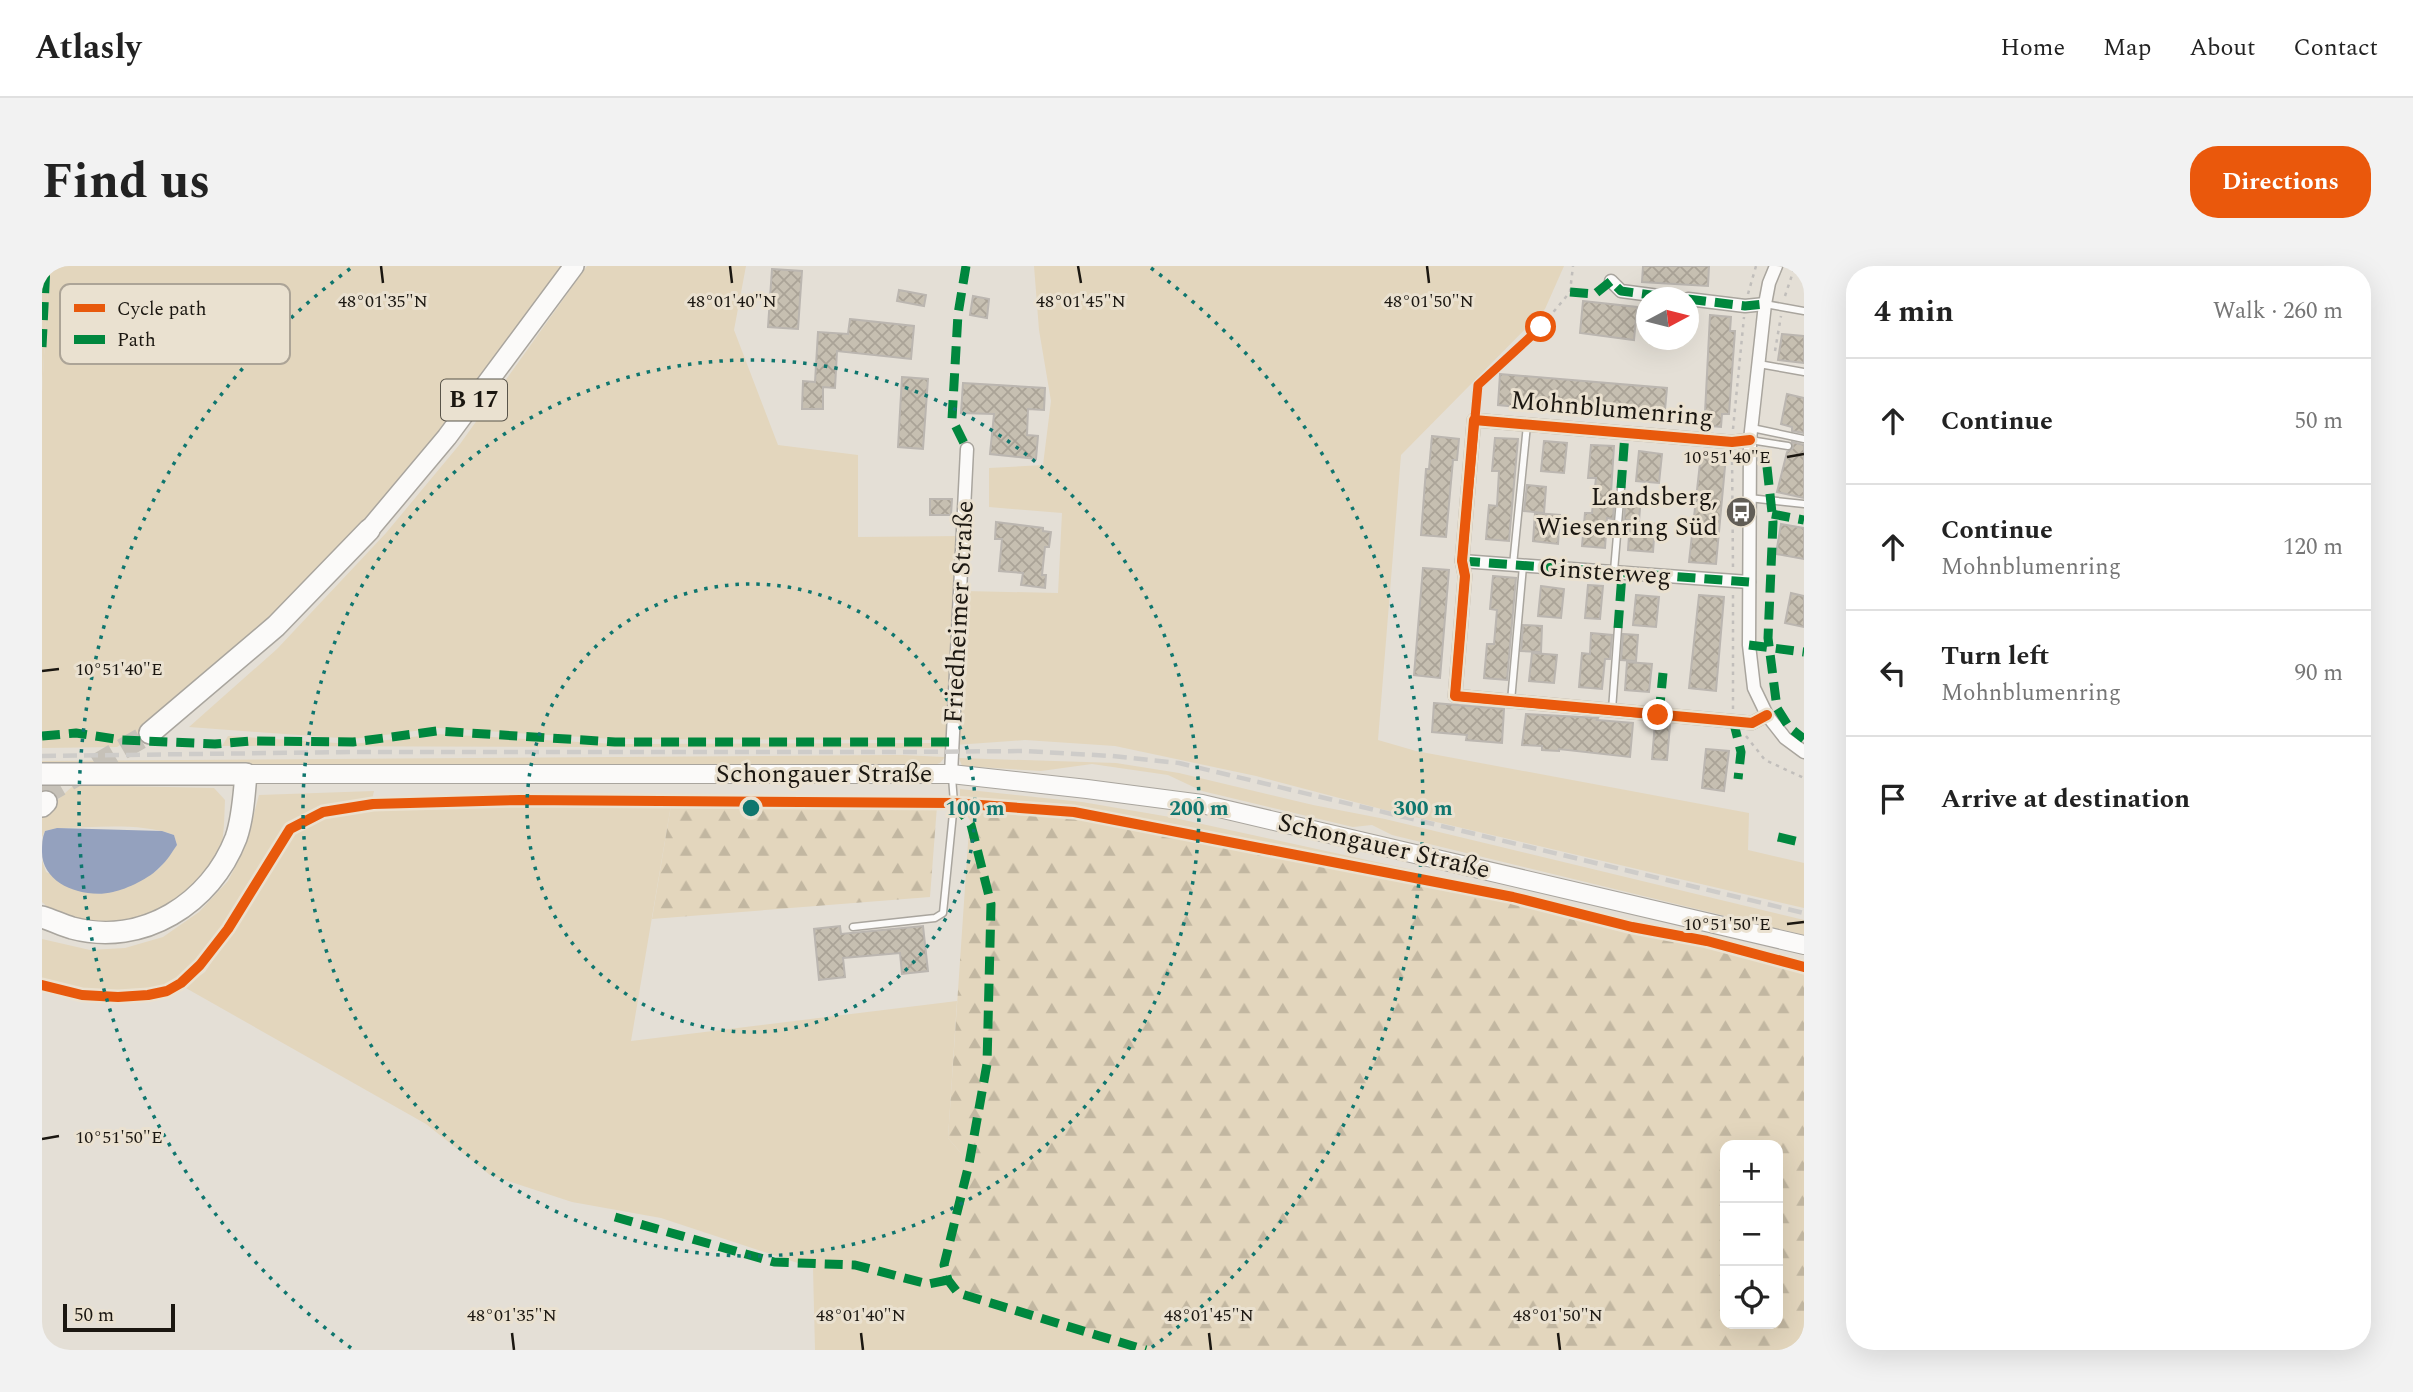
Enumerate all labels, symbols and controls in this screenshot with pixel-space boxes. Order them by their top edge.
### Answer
text: Atlasly [35,23,141,73]
text: Home [2000,30,2065,66]
text: Map [2103,30,2151,66]
text: About [2189,30,2255,66]
text: Contact [2293,30,2378,66]
text: Find us [42,145,210,220]
button: Directions [2190,146,2371,218]
legend [60,284,290,364]
north arrow [1636,287,1699,350]
text: 48°01'35"N [338,288,428,315]
text: 48°01'40"N [687,288,777,315]
text: 48°01'45"N [1036,288,1126,315]
text: 48°01'50"N [1384,288,1474,315]
text: 4 min [1874,289,1954,335]
text: Walk · 260 m [2213,294,2343,329]
text: Cycle path [117,295,207,324]
route start [1525,311,1556,342]
text: Path [117,326,156,355]
road number: B 17 [441,380,507,420]
street label: Mohnblumenring [1509,380,1715,438]
text: Continue [1941,401,2053,441]
icon: ahead [1874,402,1912,440]
text: 50 m [2294,404,2343,439]
text: 10°51'40"E [1683,444,1771,471]
place label: Landsberg, Wiesenring Süd [1536,477,1718,547]
bus stop icon: Landsberg, Wiesenring Süd [1724,495,1758,529]
street label: Friedheimer Straße [933,499,985,725]
text: Continue [1941,510,2053,550]
icon: ahead [1874,528,1912,566]
text: 120 m [2283,530,2343,565]
street label: Ginsterweg [1537,547,1673,597]
text: Mohnblumenring [1941,550,2121,585]
text: Turn left [1941,636,2049,676]
icon: left [1874,654,1912,692]
text: 10°51'40"E [75,656,163,683]
text: 90 m [2294,656,2343,691]
text: Mohnblumenring [1941,676,2121,711]
route end [1642,699,1673,730]
street label: Schongauer Straße [716,754,932,794]
text: Arrive at destination [1941,779,2190,819]
icon: arrive [1874,780,1912,818]
text: 100 m [945,793,1005,825]
text: 200 m [1169,793,1229,825]
text: 300 m [1393,793,1453,825]
centre of rings [739,796,763,820]
street label: Schongauer Straße [1274,802,1494,890]
text: 10°51'50"E [1683,911,1771,938]
text: 10°51'50"E [75,1124,163,1151]
map controls [1720,1140,1783,1329]
button: + [1720,1140,1783,1203]
button: − [1720,1203,1783,1266]
button: locate [1720,1266,1783,1329]
scale bar [63,1301,175,1333]
text: 50 m [74,1301,114,1330]
text: 48°01'35"N [467,1302,557,1329]
text: 48°01'40"N [816,1302,906,1329]
text: 48°01'45"N [1164,1302,1254,1329]
text: 48°01'50"N [1513,1302,1603,1329]

